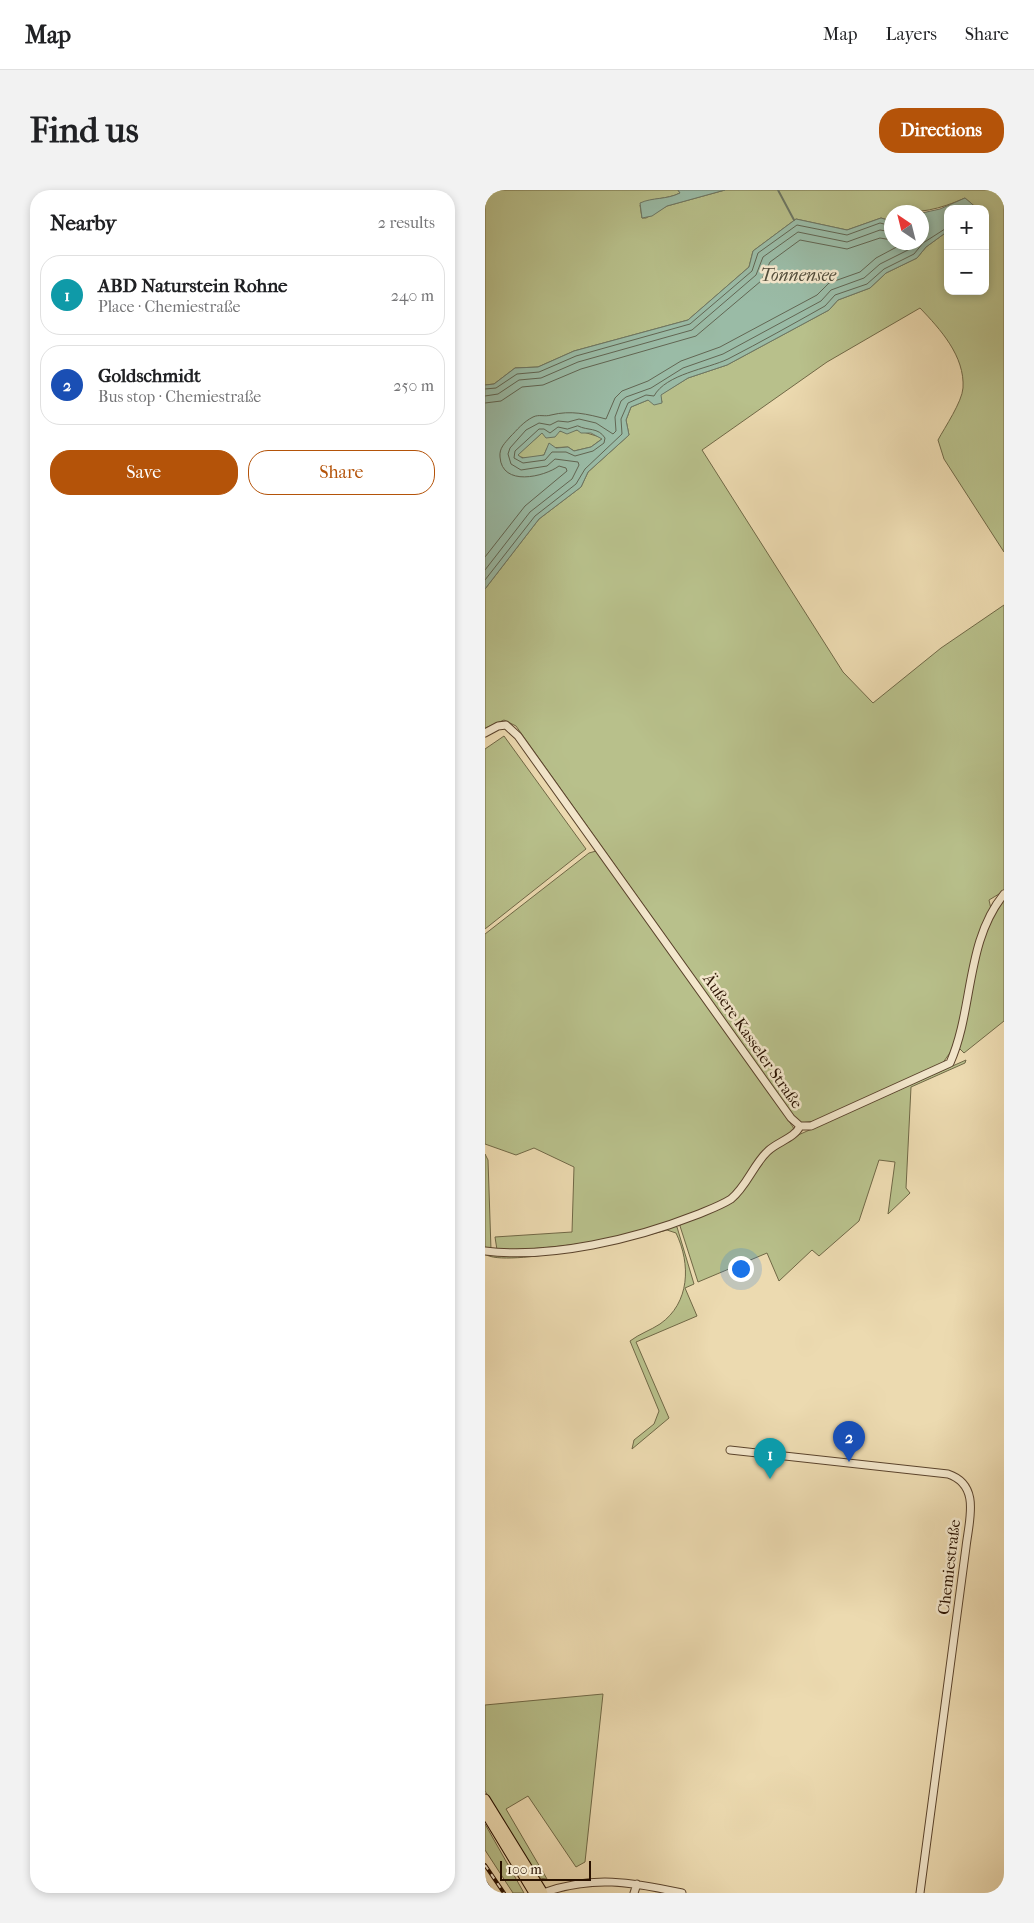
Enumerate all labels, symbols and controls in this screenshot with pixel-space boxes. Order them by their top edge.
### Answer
text: Map [25,21,71,49]
text: Map [823,24,857,45]
text: Layers [885,24,937,45]
text: Share [965,24,1009,45]
button: Directions [879,108,1004,153]
text: Find us [30,110,139,151]
north arrow [884,205,929,250]
map controls [944,205,989,295]
button: + [944,205,989,250]
text: Nearby [50,211,116,235]
text: 2 results [378,213,435,232]
button: − [944,250,989,295]
water label: Tonnensee [760,265,837,286]
text: ABD Naturstein Rohne [98,275,287,297]
text: 1 [64,286,70,305]
text: 240 m [391,286,434,305]
text: Place · Chemiestraße [98,297,240,316]
text: Goldschmidt [98,365,201,387]
text: 2 [63,376,71,395]
text: 250 m [393,376,434,395]
text: Bus stop · Chemiestraße [98,387,261,406]
button: Save [50,450,238,495]
button: Share [248,450,435,495]
street label: Äußere Kasseler Straße [699,969,807,1112]
your location [728,1256,754,1282]
pin: 2 [833,1421,865,1462]
pin: 1 [754,1438,786,1479]
street label: Chemiestraße [934,1518,964,1616]
scale bar [500,1858,591,1881]
text: 100 m [507,1861,542,1878]

